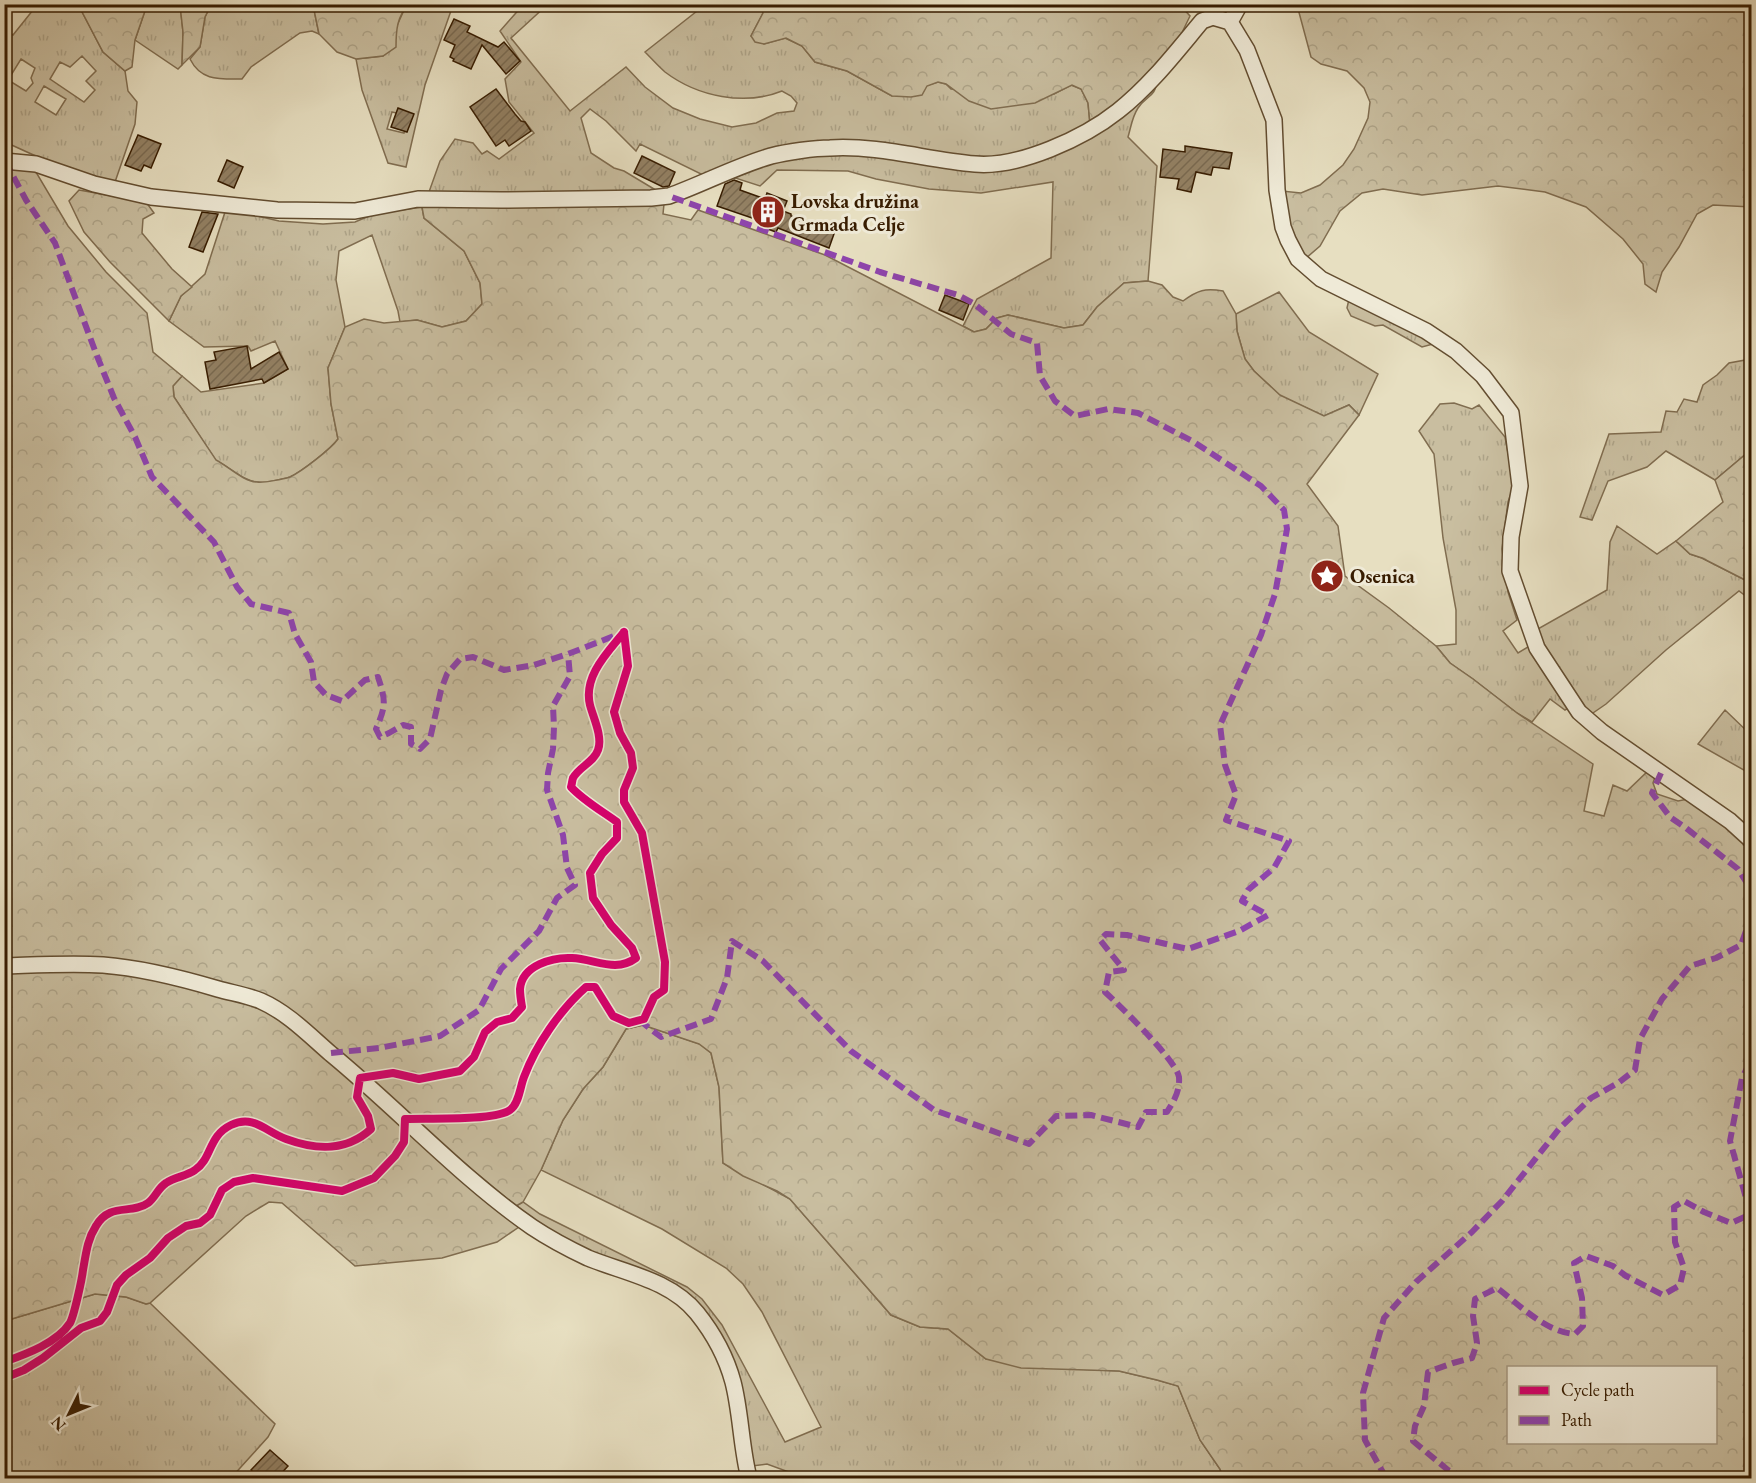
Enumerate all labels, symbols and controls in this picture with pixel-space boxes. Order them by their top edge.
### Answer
place label: Lovska družina Grmada Celje [791,188,919,237]
building icon: Lovska družina Grmada Celje [750,194,786,230]
place icon: Osenica [1309,558,1345,594]
place label: Osenica [1350,563,1415,589]
legend [1507,1366,1717,1444]
text: Cycle path [1561,1378,1635,1401]
north arrow [39,1384,99,1444]
text: Path [1561,1408,1592,1431]
text: N [46,1412,70,1436]

